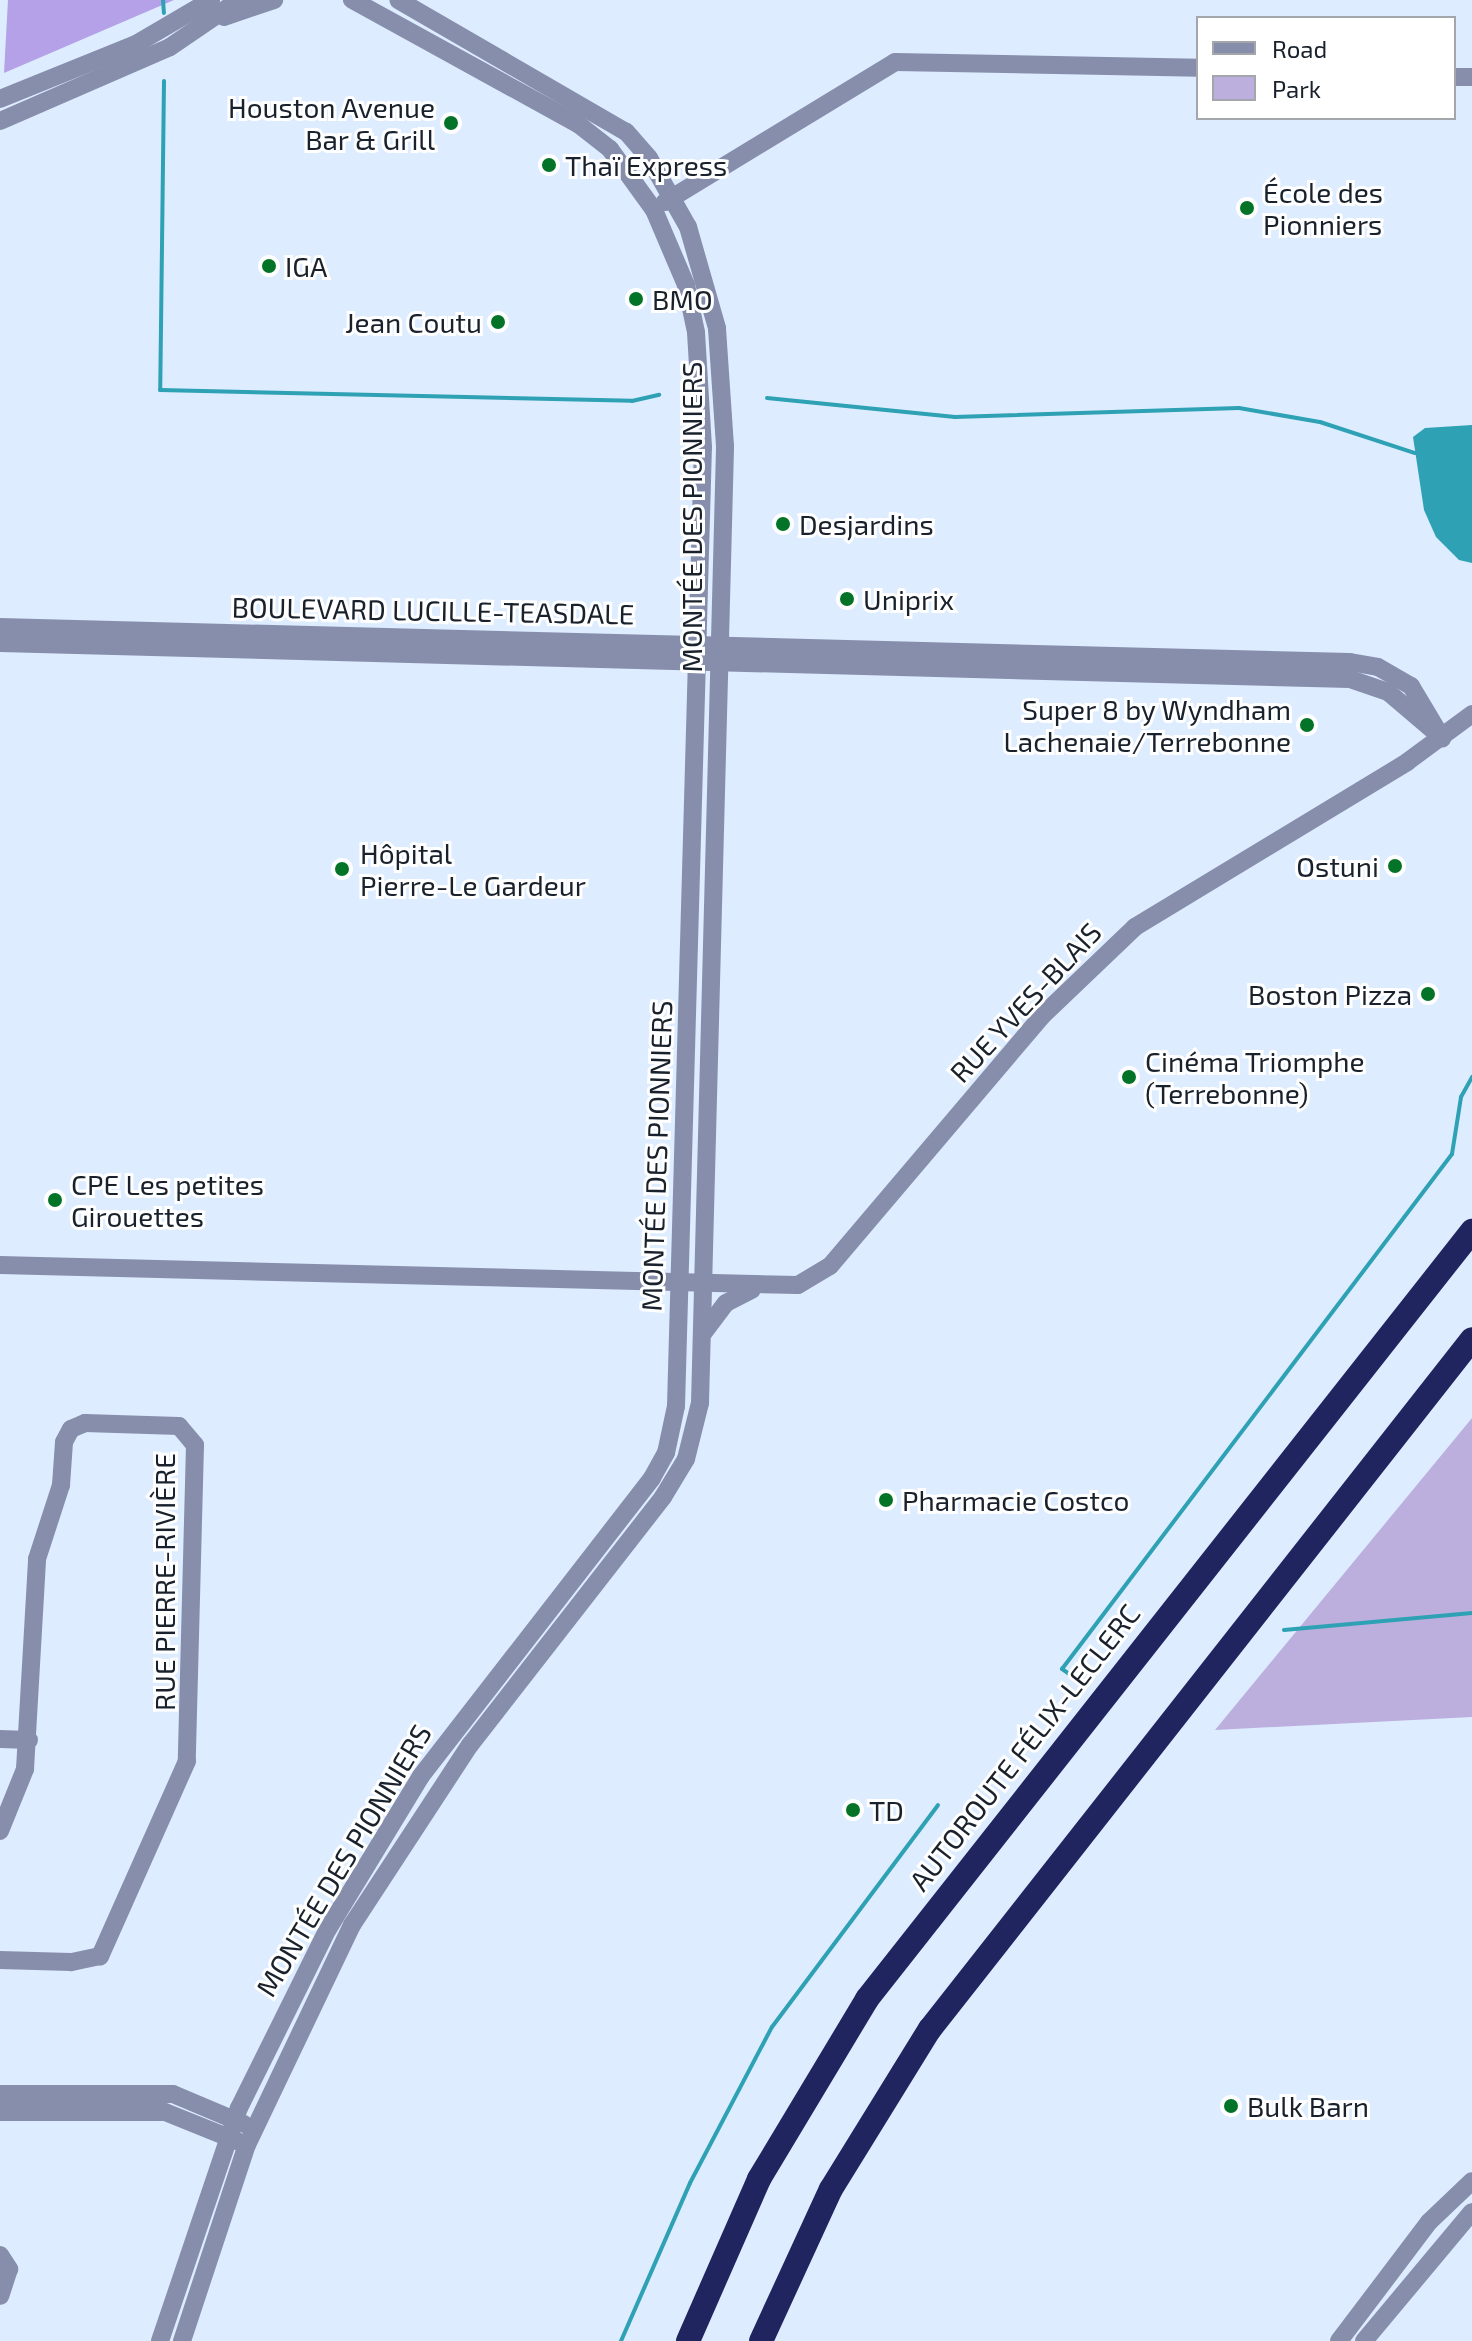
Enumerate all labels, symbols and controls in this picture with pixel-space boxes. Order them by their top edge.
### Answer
legend [1196,16,1456,120]
text: Road [1272,34,1327,63]
text: Park [1272,74,1321,103]
place label: Houston Avenue Bar & Grill [227,90,435,156]
marker: Houston Avenue Bar & Grill [442,114,460,132]
place label: Thaï Express [565,148,727,182]
marker: Thaï Express [540,156,558,174]
place label: École des Pionniers [1263,175,1383,241]
marker: École des Pionniers [1238,199,1256,217]
place label: IGA [285,249,327,283]
marker: IGA [260,257,278,275]
place label: BMO [652,282,713,316]
marker: BMO [627,290,645,308]
place label: Jean Coutu [345,305,482,339]
marker: Jean Coutu [489,313,507,331]
street label: MONTÉE DES PIONNIERS [674,361,708,673]
place label: Desjardins [799,507,934,541]
marker: Desjardins [774,515,792,533]
place label: Uniprix [863,582,954,616]
street label: BOULEVARD LUCILLE-TEASDALE [231,590,635,630]
marker: Uniprix [838,590,856,608]
place label: Super 8 by Wyndham Lachenaie/Terrebonne [1003,692,1291,758]
marker: Super 8 by Wyndham Lachenaie/Terrebonne [1298,716,1316,734]
place label: Hôpital Pierre-Le Gardeur [360,836,586,902]
place label: Ostuni [1296,849,1379,883]
marker: Ostuni [1386,857,1404,875]
marker: Hôpital Pierre-Le Gardeur [331,858,353,880]
street label: RUE YVES-BLAIS [942,915,1108,1089]
place label: Boston Pizza [1248,977,1412,1011]
marker: Boston Pizza [1419,985,1437,1003]
street label: MONTÉE DES PIONNIERS [634,1000,678,1312]
place label: Cinéma Triomphe (Terrebonne) [1145,1044,1365,1110]
marker: Cinéma Triomphe (Terrebonne) [1120,1068,1138,1086]
place label: CPE Les petites Girouettes [71,1167,264,1233]
marker: CPE Les petites Girouettes [46,1191,64,1209]
street label: RUE PIERRE-RIVIÈRE [147,1453,181,1711]
place label: Pharmacie Costco [902,1483,1129,1517]
marker: Pharmacie Costco [877,1491,895,1509]
street label: AUTOROUTE FÉLIX-LECLERC [902,1597,1146,1897]
street label: MONTÉE DES PIONNIERS [248,1718,438,2002]
place label: TD [869,1793,904,1827]
marker: TD [844,1801,862,1819]
place label: Bulk Barn [1247,2089,1369,2123]
marker: Bulk Barn [1222,2097,1240,2115]

